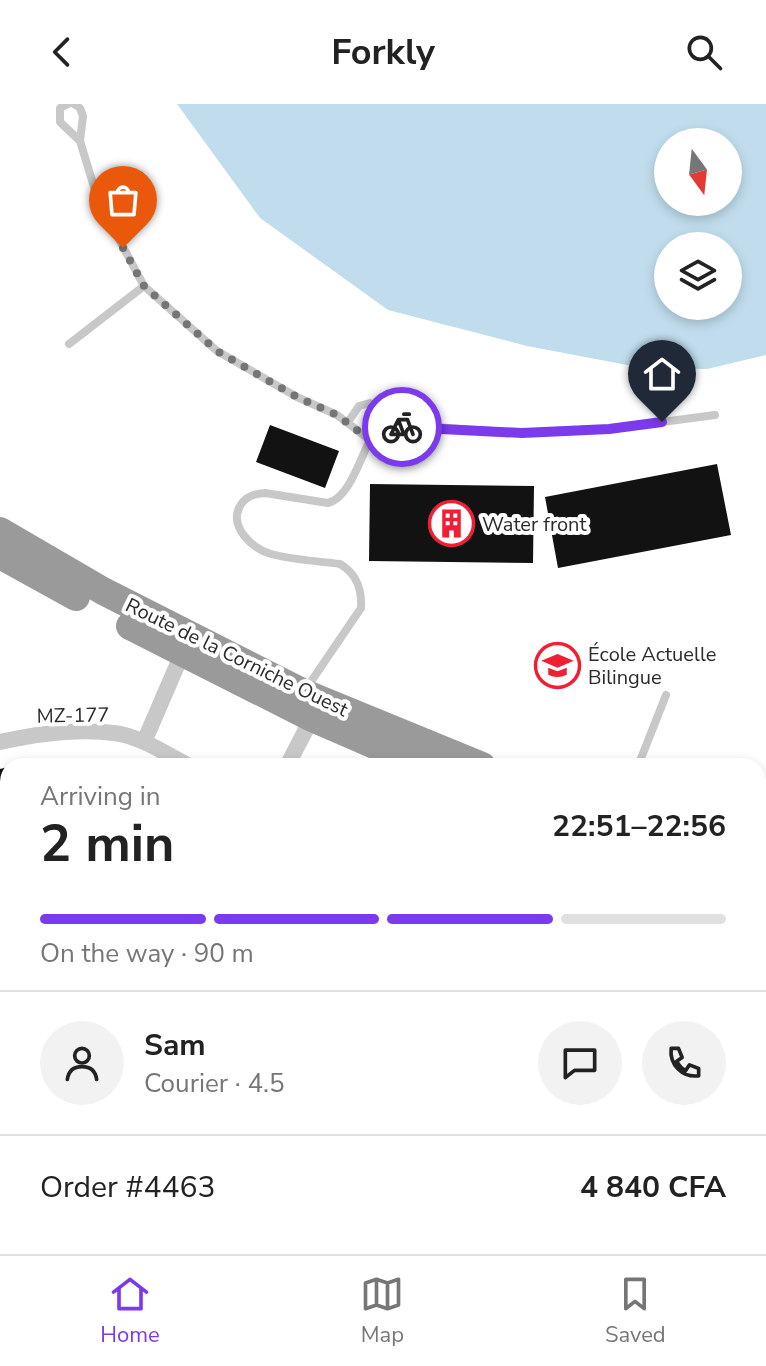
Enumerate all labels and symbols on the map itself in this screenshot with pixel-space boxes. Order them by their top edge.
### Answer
north arrow [654,128,742,216]
pin [89,166,157,248]
pin [628,340,696,422]
courier [362,387,442,467]
building icon: Water front [427,500,475,548]
place label: Water front [482,511,587,538]
street label: Route de la Corniche Ouest [121,592,353,724]
school or university icon: École Actuelle Bilingue [533,641,581,689]
place label: École Actuelle Bilingue [588,641,716,691]
street label: MZ-177 [36,701,110,730]

